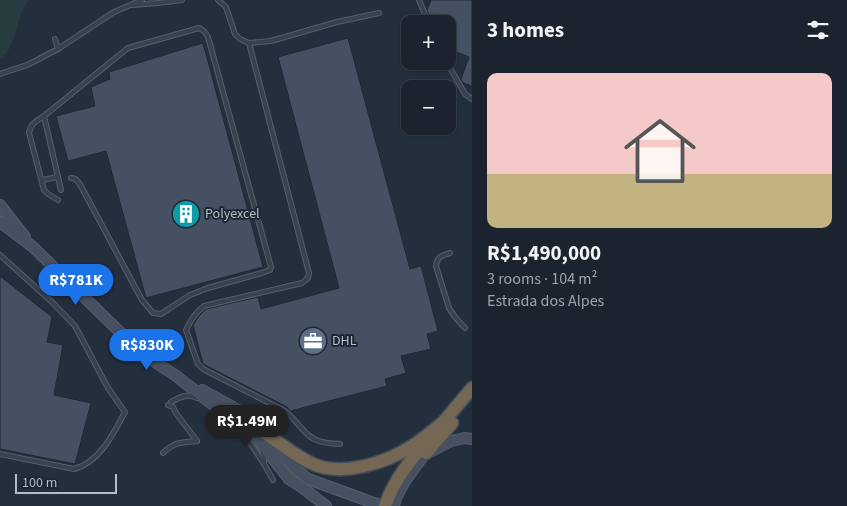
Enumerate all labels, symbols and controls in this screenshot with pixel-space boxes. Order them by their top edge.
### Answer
map controls [401,15,456,135]
button: + [401,15,456,70]
text: 3 homes [487,15,564,45]
icon: filters [804,16,832,44]
button: − [401,80,456,135]
icon: home [615,106,705,196]
building icon: Polyexcel [171,199,201,229]
place label: Polyexcel [205,204,260,224]
text: R$1,490,000 [487,238,601,268]
pin: R$781K [35,264,117,306]
text: 3 rooms · 104 m² [487,268,597,290]
text: R$781K [49,269,103,291]
text: Estrada dos Alpes [487,290,604,312]
office icon: DHL [298,326,328,356]
pin: R$830K [106,328,188,371]
place label: DHL [332,331,357,351]
text: R$830K [120,334,174,356]
pin: R$1.49M [201,404,293,447]
text: R$1.49M [217,410,277,432]
scale bar [15,471,118,494]
text: 100 m [22,473,57,493]

